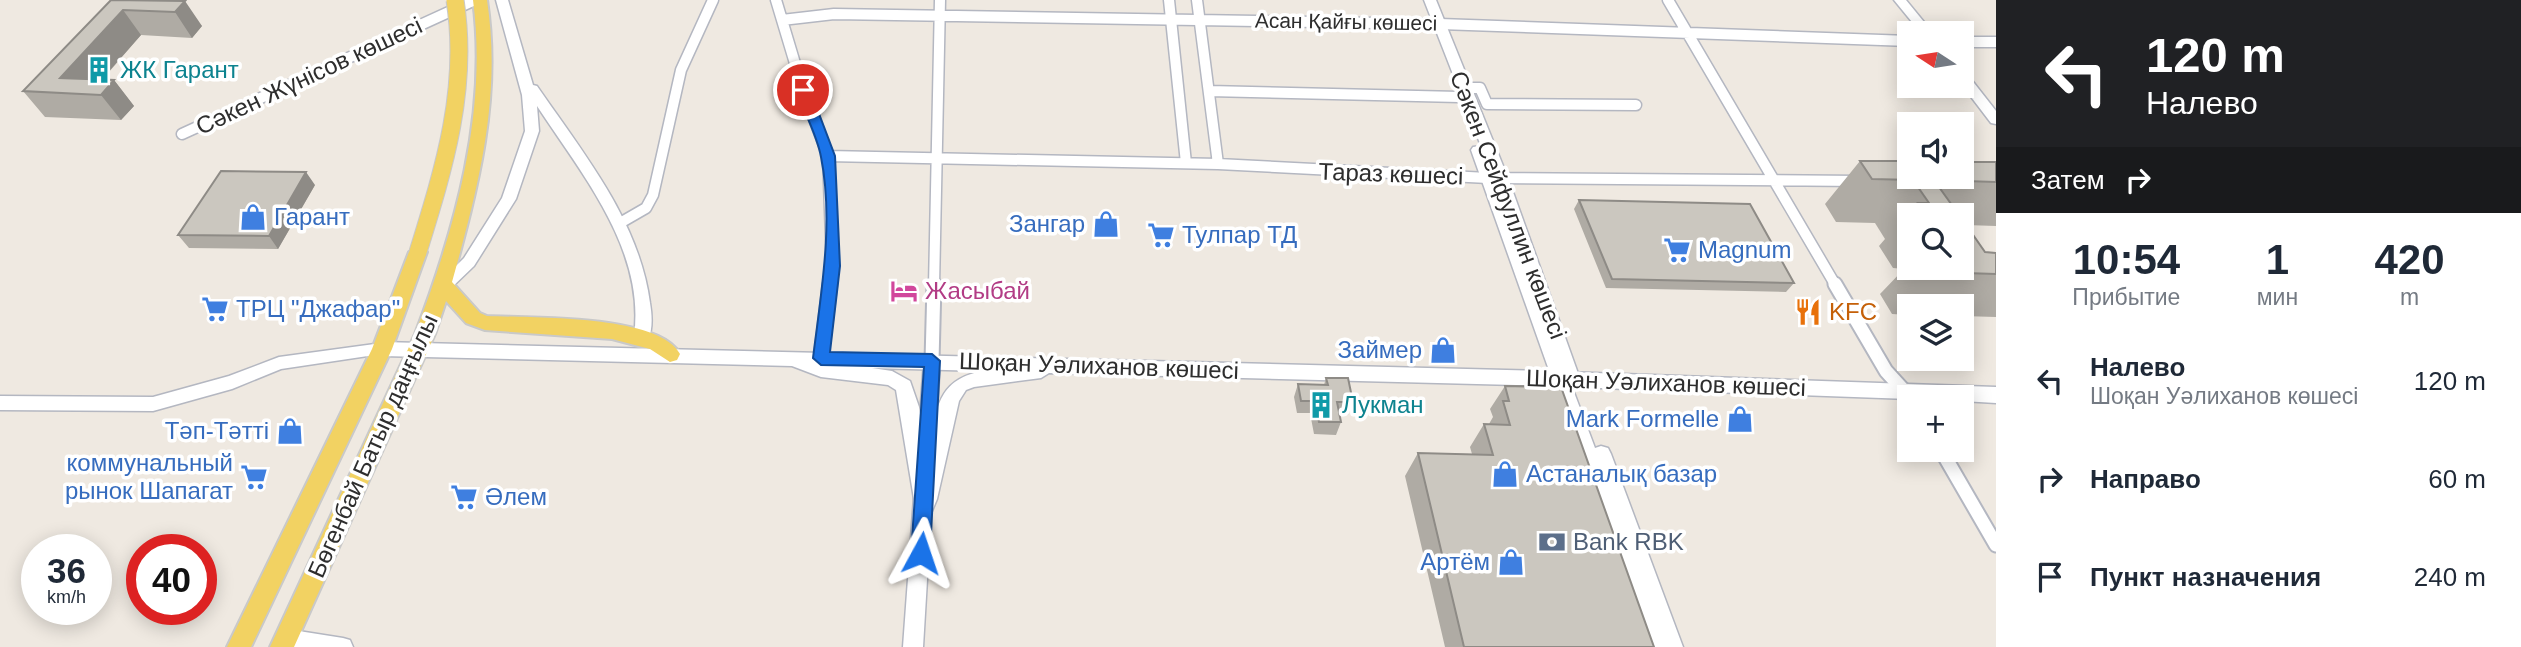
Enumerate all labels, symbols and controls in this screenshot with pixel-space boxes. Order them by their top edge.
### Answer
street label: Асан Қайғы көшесі [1255,8,1437,35]
street label: Сәкен Жүнісов көшесі [191,11,426,140]
north arrow [1897,21,1974,98]
map controls [1897,21,1974,462]
icon: left [2031,28,2122,119]
text: 120 m [2146,28,2285,82]
building icon: ЖК Гарант [84,55,114,85]
place label: ЖК Гарант [120,56,239,83]
pin [773,60,833,120]
street label: Сәкен Сейфуллин көшесі [1445,67,1572,343]
icon: arrive [784,71,822,109]
text: Налево [2146,85,2258,121]
button: sound [1897,112,1974,189]
street label: Тараз көшесі [1318,157,1464,190]
icon: right [2119,161,2157,199]
text: Затем [2031,165,2105,195]
shop icon: Гарант [238,202,268,232]
place label: Гарант [274,203,350,230]
button: search [1897,203,1974,280]
shop icon: Зангар [1091,209,1121,239]
place label: Зангар [1009,210,1085,237]
supermarket icon: Тулпар ТД [1146,220,1176,250]
place label: Тулпар ТД [1182,221,1297,248]
supermarket icon: Magnum [1662,235,1692,265]
place label: Magnum [1698,236,1791,263]
text: 10:54 [2073,236,2180,283]
text: 1 [2266,236,2289,283]
text: 420 [2375,236,2445,283]
hotel icon: Жасыбай [889,276,919,306]
place label: Жасыбай [925,277,1030,304]
text: Прибытие [2072,284,2180,310]
text: мин [2257,284,2298,310]
text: m [2400,284,2419,310]
supermarket icon: ТРЦ "Джафар" [200,294,230,324]
button: layers [1897,294,1974,371]
place label: ТРЦ "Джафар" [236,295,400,322]
restaurant icon: KFC [1793,297,1823,327]
place label: KFC [1829,298,1877,325]
street label: Бөгенбай Батыр даңғылы [302,310,443,582]
shop icon: Займер [1428,335,1458,365]
place label: Займер [1338,336,1422,363]
street label: Шоқан Уәлиханов көшесі [959,347,1239,384]
text: Налево [2090,352,2185,382]
icon: left [2031,362,2069,400]
street label: Шоқан Уәлиханов көшесі [1526,364,1806,401]
text: 120 m [2414,366,2486,396]
text: Шоқан Уәлиханов көшесі [2090,383,2358,409]
button: + [1897,385,1974,462]
building icon: Лукман [1306,390,1336,420]
place label: Лукман [1342,391,1424,418]
shop icon: Mark Formelle [1725,404,1755,434]
place label: Mark Formelle [1566,405,1719,432]
shop icon: Тәп-Тәтті [275,416,305,446]
place label: Тәп-Тәтті [165,417,269,444]
place label: коммунальный рынок Шапагат [65,449,233,504]
shop icon: Астаналық базар [1490,459,1520,489]
place label: Астаналық базар [1526,460,1717,487]
icon: right [2031,460,2069,498]
supermarket icon: коммунальный рынок Шапагат [239,462,269,492]
text: Направо [2090,464,2201,494]
text: 60 m [2428,464,2486,494]
supermarket icon: Әлем [449,482,479,512]
place label: Әлем [485,483,547,510]
position arrow [884,516,958,590]
bank icon: Bank RBK [1537,527,1567,557]
place label: Bank RBK [1573,528,1684,555]
speed limit sign: 40 [126,534,217,625]
shop icon: Артём [1496,547,1526,577]
place label: Артём [1420,548,1490,575]
text: 36 [47,551,86,590]
icon: arrive [2031,558,2069,596]
text: Пункт назначения [2090,562,2321,592]
text: 240 m [2414,562,2486,592]
text: km/h [47,587,86,607]

